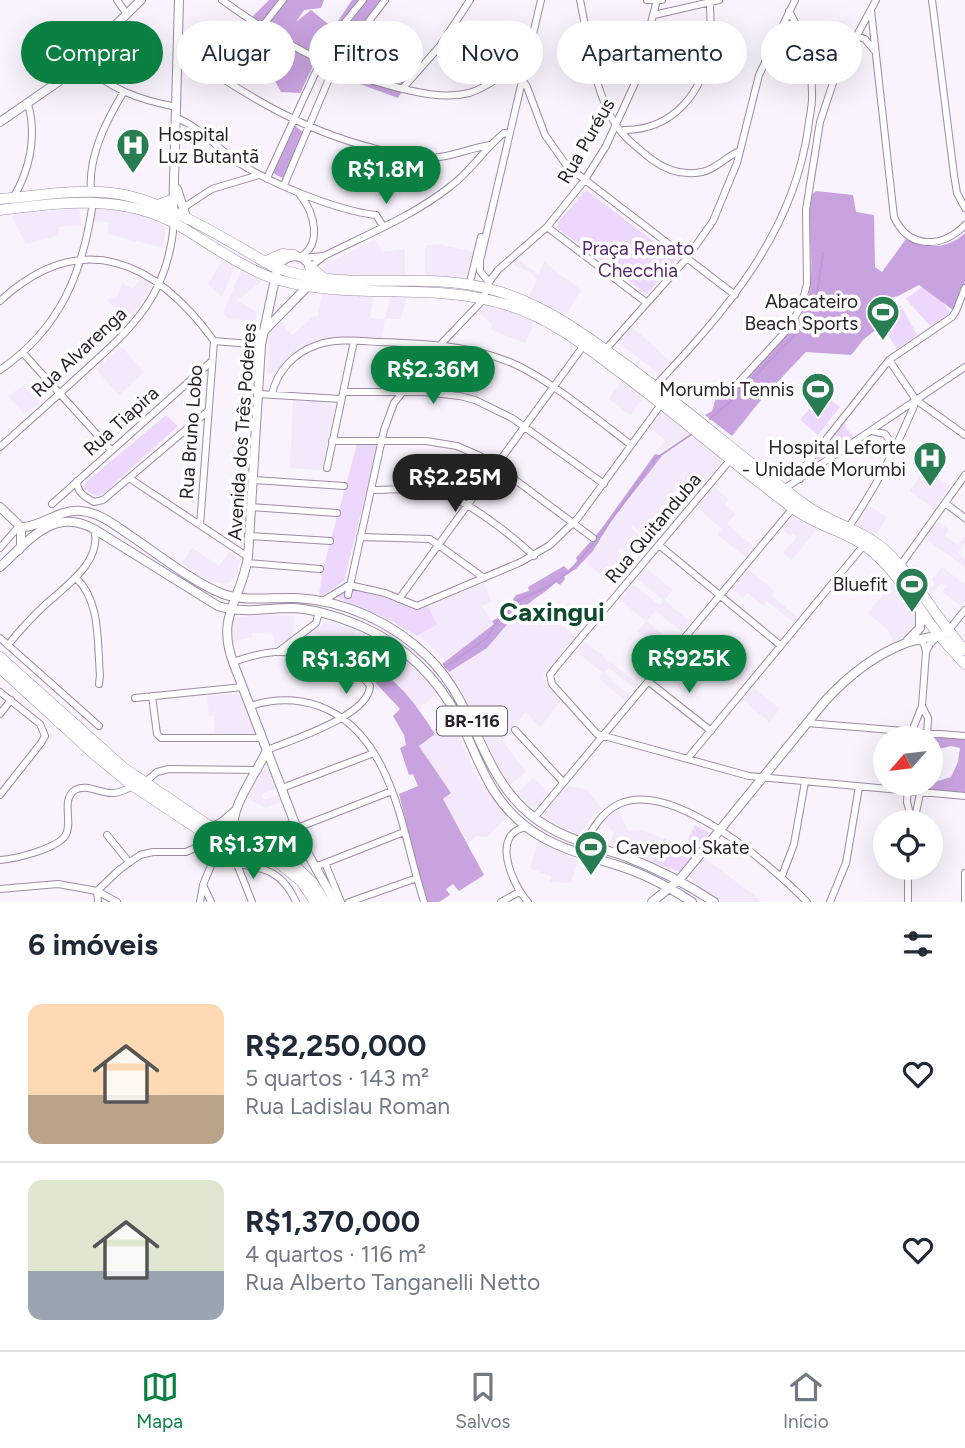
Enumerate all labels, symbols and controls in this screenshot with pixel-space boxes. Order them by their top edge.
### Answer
chip: Comprar [21,21,163,84]
chip: Alugar [177,21,295,84]
chip: Filtros [309,21,423,84]
chip: Novo [437,21,543,84]
chip: Apartamento [557,21,747,84]
chip: Casa [761,21,862,84]
street label: Rua Puréus [552,94,620,188]
place label: Hospital Luz Butantã [158,123,259,168]
hospital icon: Hospital Luz Butantã [114,126,152,175]
pin: R$1.8M [329,146,443,206]
text: R$1.8M [348,155,424,183]
park label: Praça Renato Checchia [582,237,694,282]
place label: Abacateiro Beach Sports [744,290,858,335]
sports icon: Abacateiro Beach Sports [864,293,902,342]
street label: Rua Alvarenga [27,302,131,402]
street label: Avenida dos Três Poderes [223,322,261,541]
pin: R$2.36M [368,346,498,406]
text: R$2.36M [387,355,479,383]
street label: Rua Bruno Lobo [175,364,207,500]
sports icon: Morumbi Tennis [799,370,837,419]
place label: Morumbi Tennis [659,378,794,401]
street label: Rua Tiapira [79,381,163,461]
place label: Hospital Leforte - Unidade Morumbi [742,436,906,481]
hospital icon: Hospital Leforte - Unidade Morumbi [911,439,949,488]
pin: R$2.25M [390,454,520,514]
text: R$2.25M [409,463,502,491]
street label: Rua Quitanduba [600,468,706,588]
sports icon: Bluefit [893,565,931,614]
place label: Bluefit [833,573,888,596]
district label: Caxingui [499,596,605,628]
pin: R$1.36M [281,636,411,696]
pin: R$925K [632,636,746,695]
text: R$925K [648,644,730,672]
text: R$1.36M [302,645,390,673]
road number: BR-116 [437,706,507,736]
north arrow [873,726,943,796]
map controls [873,726,943,880]
button: locate [873,810,943,880]
pin: R$1.37M [188,822,318,881]
sports icon: Cavepool Skate [572,828,610,877]
text: R$1.37M [209,830,297,858]
place label: Cavepool Skate [616,836,749,859]
icon: filters [899,925,937,963]
text: 6 imóveis [28,926,158,963]
text: R$2,250,000 [245,1027,426,1064]
icon: home [84,1032,168,1116]
icon: heart [899,1055,937,1093]
text: 5 quartos · 143 m² [245,1064,429,1092]
text: Rua Ladislau Roman [245,1092,450,1120]
text: R$1,370,000 [245,1203,420,1240]
icon: home [84,1208,168,1292]
icon: heart [899,1231,937,1269]
text: 4 quartos · 116 m² [245,1240,426,1268]
text: Rua Alberto Tanganelli Netto [245,1268,540,1296]
tab: Mapa [136,1368,183,1433]
tab: Salvos [455,1368,510,1433]
tab: Início [783,1368,829,1433]

